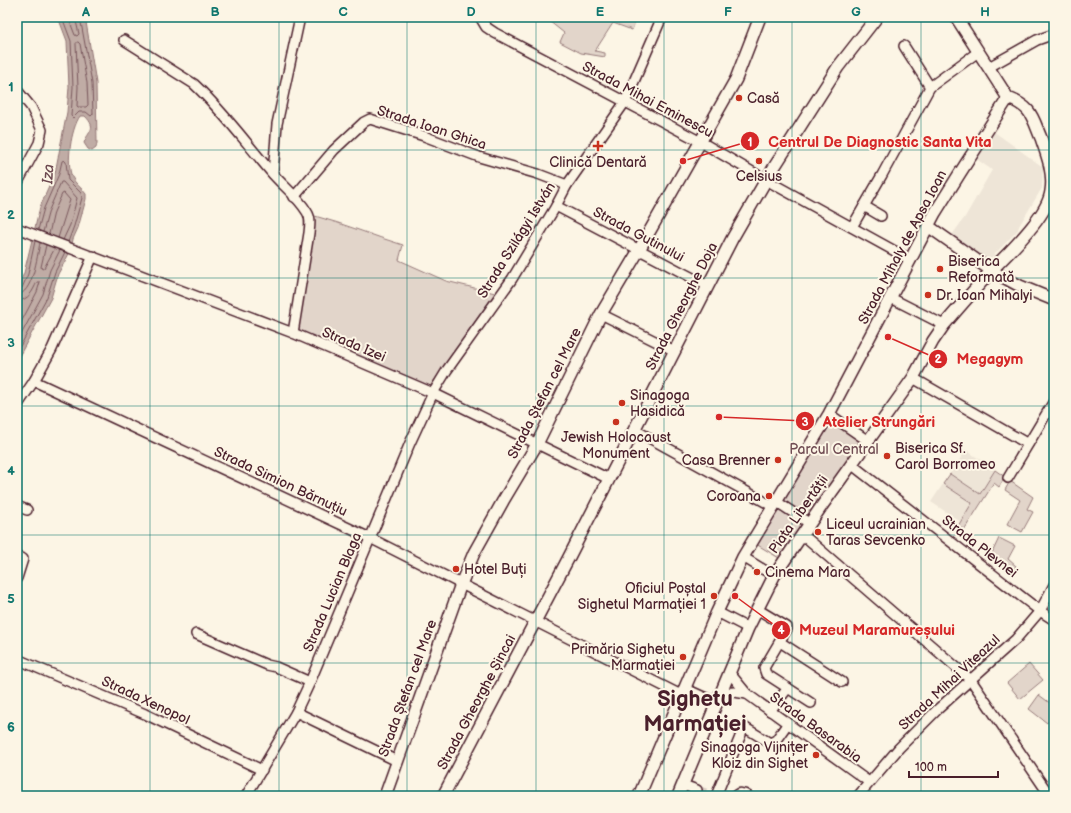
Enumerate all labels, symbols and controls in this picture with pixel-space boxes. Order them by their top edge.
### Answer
text: A [81,4,90,20]
text: B [210,4,220,20]
text: C [338,4,348,20]
text: D [466,4,476,20]
text: E [596,4,605,20]
text: F [724,4,732,20]
text: G [851,4,861,20]
text: H [980,4,990,20]
street label: Strada Mihai Eminescu [579,58,716,141]
text: 1 [8,79,14,95]
place label: Casă [747,90,780,107]
marker: Casă [734,93,744,103]
street label: Strada Ioan Ghica [375,102,489,153]
callout: Centrul De Diagnostic Santa Vita [740,128,1001,155]
text: Centrul De Diagnostic Santa Vita [768,133,992,152]
text: 1 [747,135,753,150]
marker: Clinică Dentară [592,140,604,152]
place label: Clinică Dentară [549,154,647,171]
marker: Celsius [754,156,764,166]
water label: Iza [38,163,59,186]
street label: Strada Mihaly de Apsa Ioan [855,167,950,327]
place label: Celsius [736,168,782,185]
street label: Strada Szilágyi István [474,179,559,301]
street label: Strada Gutinului [590,203,687,266]
text: 2 [7,207,15,223]
street label: Strada Gheorghe Doja [642,239,721,373]
place label: Biserica Reformată [948,253,1014,286]
marker: Biserica Reformată [935,264,945,274]
place label: Dr. Ioan Mihalyi [936,287,1033,304]
marker: Dr. Ioan Mihalyi [923,290,933,300]
street label: Strada Izei [319,323,388,365]
street label: Strada Ștefan cel Mare [504,325,585,462]
text: 3 [7,335,15,351]
callout: Megagym [928,346,1031,373]
text: Megagym [957,350,1024,369]
text: 2 [934,352,942,367]
place label: Sinagoga Hasidică [630,387,690,420]
marker: Sinagoga Hasidică [617,398,627,408]
callout: Atelier Strungări [795,408,944,435]
text: Atelier Strungări [822,413,935,432]
text: 3 [801,415,809,430]
marker: Jewish Holocaust Monument [611,417,621,427]
place label: Jewish Holocaust Monument [561,429,672,462]
place label: Biserica Sf. Carol Borromeo [895,440,996,473]
park label: Parcul Central [789,441,879,458]
street label: Strada Simion Bărnuțiu [211,443,350,520]
marker: Biserica Sf. Carol Borromeo [882,451,892,461]
place label: Casa Brenner [682,452,771,469]
marker: Casa Brenner [773,455,783,465]
text: 4 [7,463,15,479]
street label: Piața Libertății [765,472,832,557]
place label: Coroana [707,488,761,505]
marker: Coroana [764,491,774,501]
street label: Strada Plevnei [938,512,1021,581]
place label: Liceul ucrainian Taras Sevcenko [826,516,926,549]
marker: Liceul ucrainian Taras Sevcenko [813,527,823,537]
street label: Strada Lucian Blaga [300,530,365,654]
place label: Hotel Buți [464,561,527,578]
marker: Hotel Buți [451,564,461,574]
place label: Cinema Mara [765,564,850,581]
marker: Cinema Mara [752,567,762,577]
place label: Oficiul Poștal Sighetul Marmației 1 [578,580,706,613]
text: 5 [7,591,15,607]
marker: Oficiul Poștal Sighetul Marmației 1 [709,591,719,601]
callout: Muzeul Maramureșului [771,616,963,643]
street label: Strada Ștefan cel Mare [375,617,440,759]
text: Muzeul Maramureșului [799,621,955,640]
text: 4 [777,623,785,638]
street label: Strada Mihai Viteazul [895,631,1004,734]
street label: Strada Gheorghe Șincai [434,632,519,773]
place label: Primăria Sighetu Marmației [571,641,675,674]
marker: Primăria Sighetu Marmației [678,652,688,662]
street label: Strada Xenopol [99,673,193,728]
district label: Sighetu Marmației [643,686,747,738]
street label: Strada Basarabia [766,688,865,766]
text: 6 [7,719,15,735]
place label: Sinagoga Vijnițer Kloiz din Sighet [701,739,809,772]
marker: Sinagoga Vijnițer Kloiz din Sighet [811,750,821,760]
scale bar [909,753,998,779]
text: 100 m [915,760,947,775]

